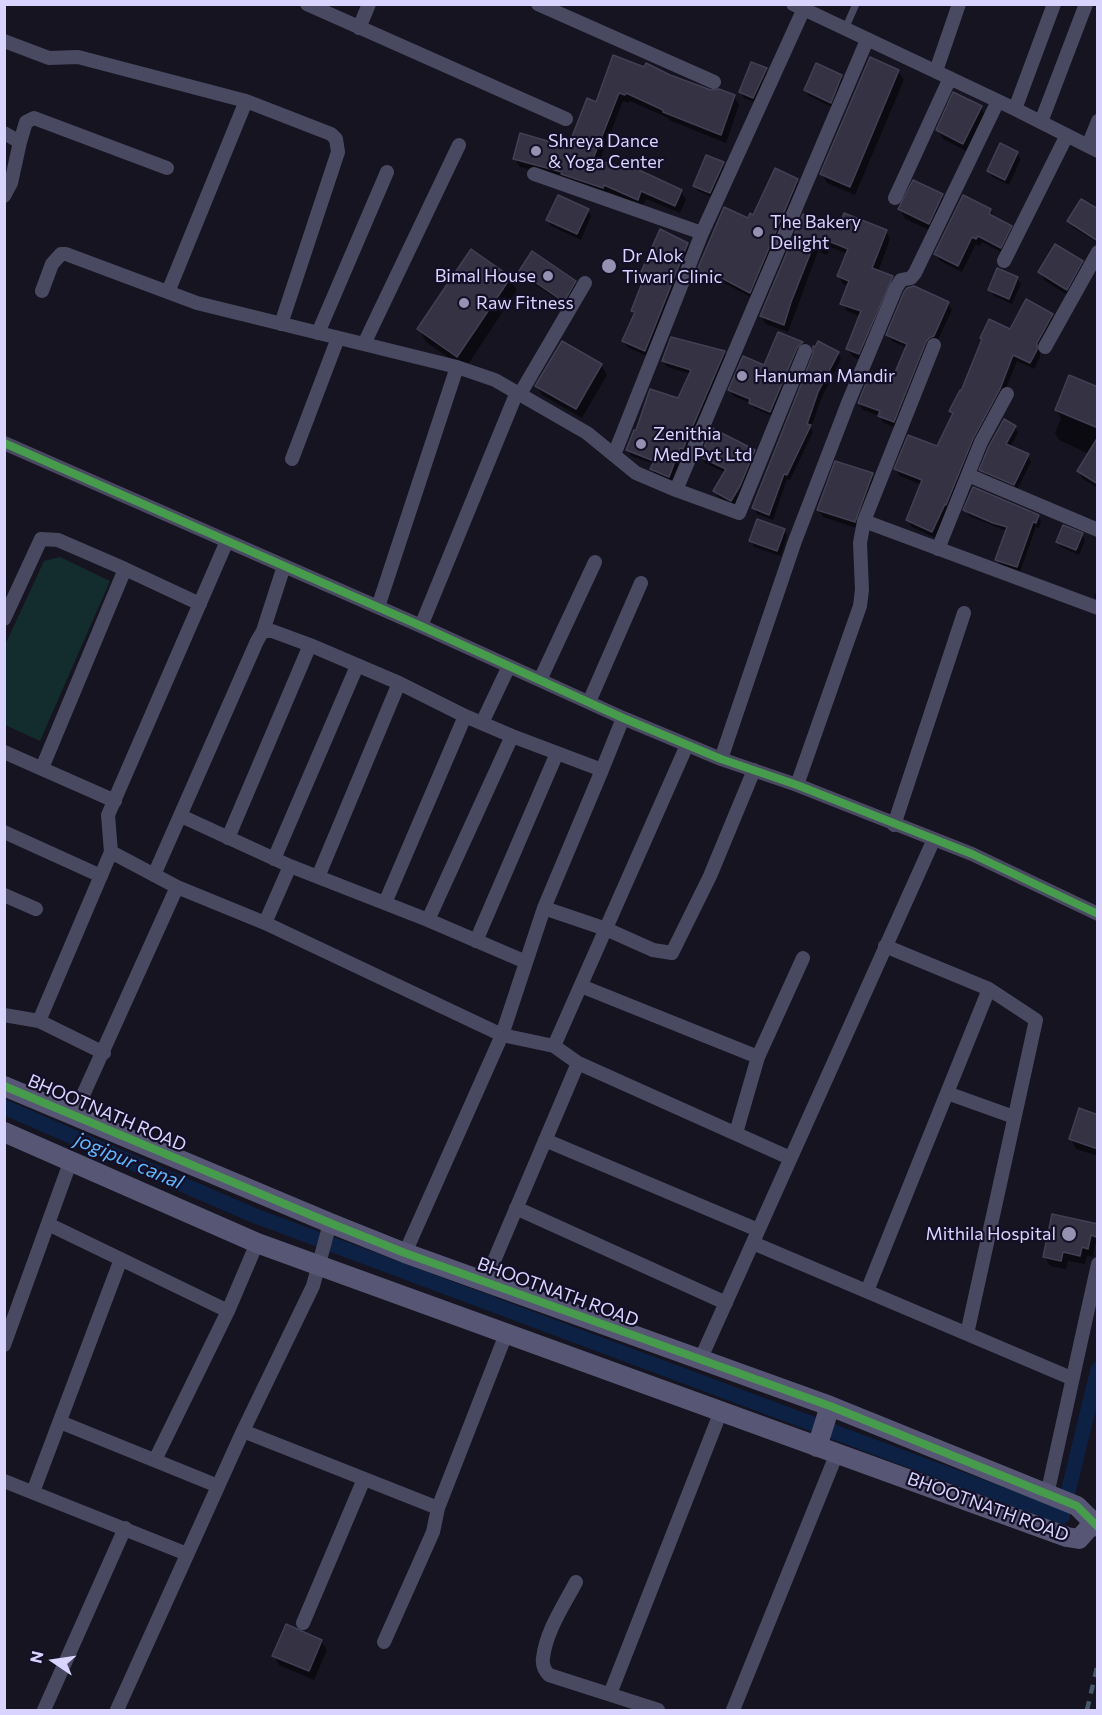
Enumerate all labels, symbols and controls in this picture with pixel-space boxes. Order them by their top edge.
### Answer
place label: Shreya Dance & Yoga Center [548,130,664,172]
marker: Shreya Dance & Yoga Center [529,144,543,158]
place label: The Bakery Delight [770,211,861,254]
marker: The Bakery Delight [751,225,765,239]
place label: Dr Alok Tiwari Clinic [622,245,722,288]
marker: Dr Alok Tiwari Clinic [600,257,618,275]
place label: Bimal House [435,265,536,287]
marker: Bimal House [541,269,555,283]
place label: Raw Fitness [476,292,574,314]
marker: Raw Fitness [457,296,471,310]
place label: Hanuman Mandir [754,365,895,387]
marker: Hanuman Mandir [735,369,749,383]
place label: Zenithia Med Pvt Ltd [653,423,752,466]
marker: Zenithia Med Pvt Ltd [634,437,648,451]
street label: BHOOTNATH ROAD [25,1070,189,1156]
water label: jogipur canal [71,1127,187,1195]
place label: Mithila Hospital [925,1223,1056,1245]
marker: Mithila Hospital [1060,1225,1078,1243]
street label: BHOOTNATH ROAD [474,1253,642,1331]
street label: BHOOTNATH ROAD [904,1468,1072,1546]
north arrow [24,1631,84,1691]
text: N [25,1649,47,1665]

